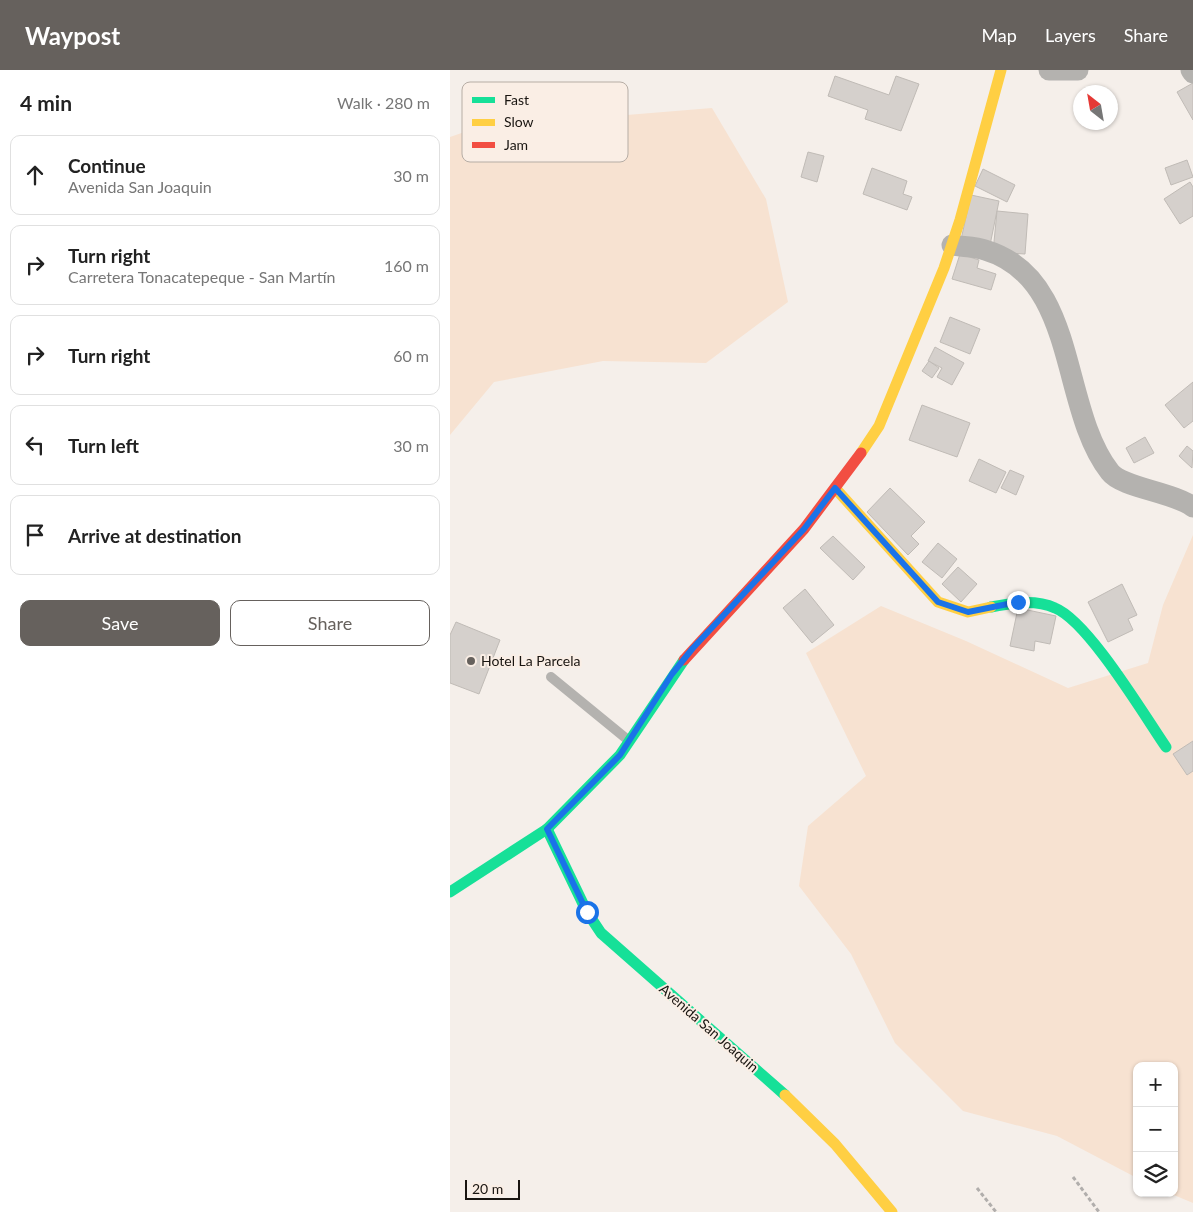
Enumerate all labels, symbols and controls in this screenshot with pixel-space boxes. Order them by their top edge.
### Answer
text: Waypost [25,21,120,50]
text: Map [981,24,1017,46]
text: Layers [1045,24,1096,46]
text: Share [1124,24,1168,46]
legend [462,82,628,162]
north arrow [1073,85,1118,130]
text: 4 min [20,90,72,115]
text: Fast [504,91,529,108]
text: Walk · 280 m [337,93,430,112]
text: Slow [504,113,534,130]
text: Jam [504,136,528,153]
text: Continue [68,154,146,177]
icon: ahead [21,161,49,189]
text: 30 m [393,166,429,185]
text: Avenida San Joaquin [68,177,212,196]
text: Turn right [68,244,150,267]
icon: right [21,251,49,279]
text: 160 m [384,256,429,275]
text: Carretera Tonacatepeque - San Martín [68,267,335,286]
icon: right [21,341,49,369]
text: Turn right [68,344,150,367]
text: 60 m [393,346,429,365]
icon: left [21,431,49,459]
text: Turn left [68,434,139,457]
text: 30 m [393,436,429,455]
icon: arrive [21,521,49,549]
text: Arrive at destination [68,524,241,547]
route end [1007,591,1030,614]
button: Save [20,600,220,646]
button: Share [230,600,430,646]
place label: Hotel La Parcela [481,652,580,669]
marker: Hotel La Parcela [465,655,477,667]
route start [576,901,599,924]
street label: Avenida San Joaquin [656,980,762,1075]
map controls [1133,1062,1178,1197]
button: + [1133,1062,1178,1107]
button: − [1133,1107,1178,1152]
button: layers [1133,1152,1178,1197]
scale bar [465,1177,520,1200]
text: 20 m [472,1180,503,1197]

